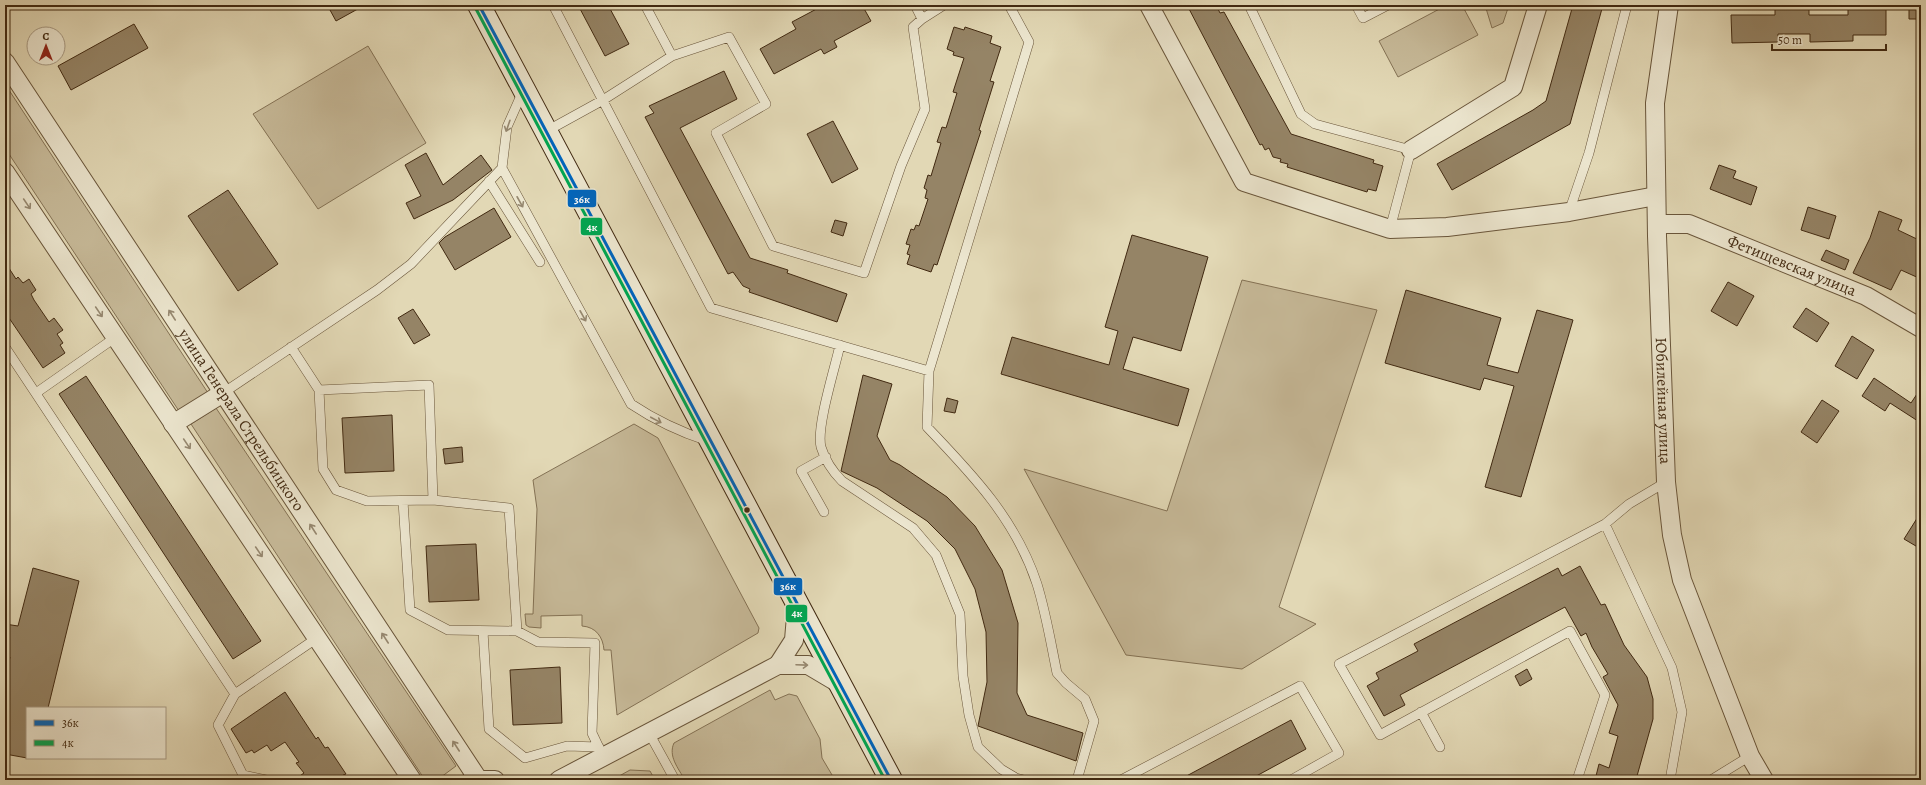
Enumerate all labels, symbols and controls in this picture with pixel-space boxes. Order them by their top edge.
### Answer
north arrow [26,26,66,66]
scale bar [1772,26,1886,52]
text: С [43,29,50,44]
text: 50 m [1778,32,1802,48]
one-way arrow [504,119,512,131]
line badge: 36к [567,189,597,208]
text: 36к [574,192,590,207]
one-way arrow [517,196,525,208]
one-way arrow [23,198,31,209]
line badge: 4к [580,217,603,236]
text: 4к [586,220,598,235]
street label: Фетищевская улица [1724,230,1860,302]
one-way arrow [95,306,103,317]
one-way arrow [168,310,176,321]
one-way arrow [580,310,587,322]
street label: улица Генерала Стрельбицкого [172,324,309,516]
street label: Юбилейная улица [1650,337,1676,465]
one-way arrow [650,416,662,424]
one-way arrow [183,438,191,449]
unlabelled marker [742,505,752,515]
one-way arrow [309,524,317,535]
one-way arrow [255,546,263,557]
line badge: 36к [773,577,803,596]
text: 36к [780,579,796,594]
line badge: 4к [785,604,808,623]
text: 4к [791,606,803,621]
one-way arrow [380,632,389,643]
one-way arrow [795,662,808,669]
legend [26,707,166,759]
text: 36к [62,715,79,731]
text: 4к [62,735,74,751]
one-way arrow [452,741,460,752]

